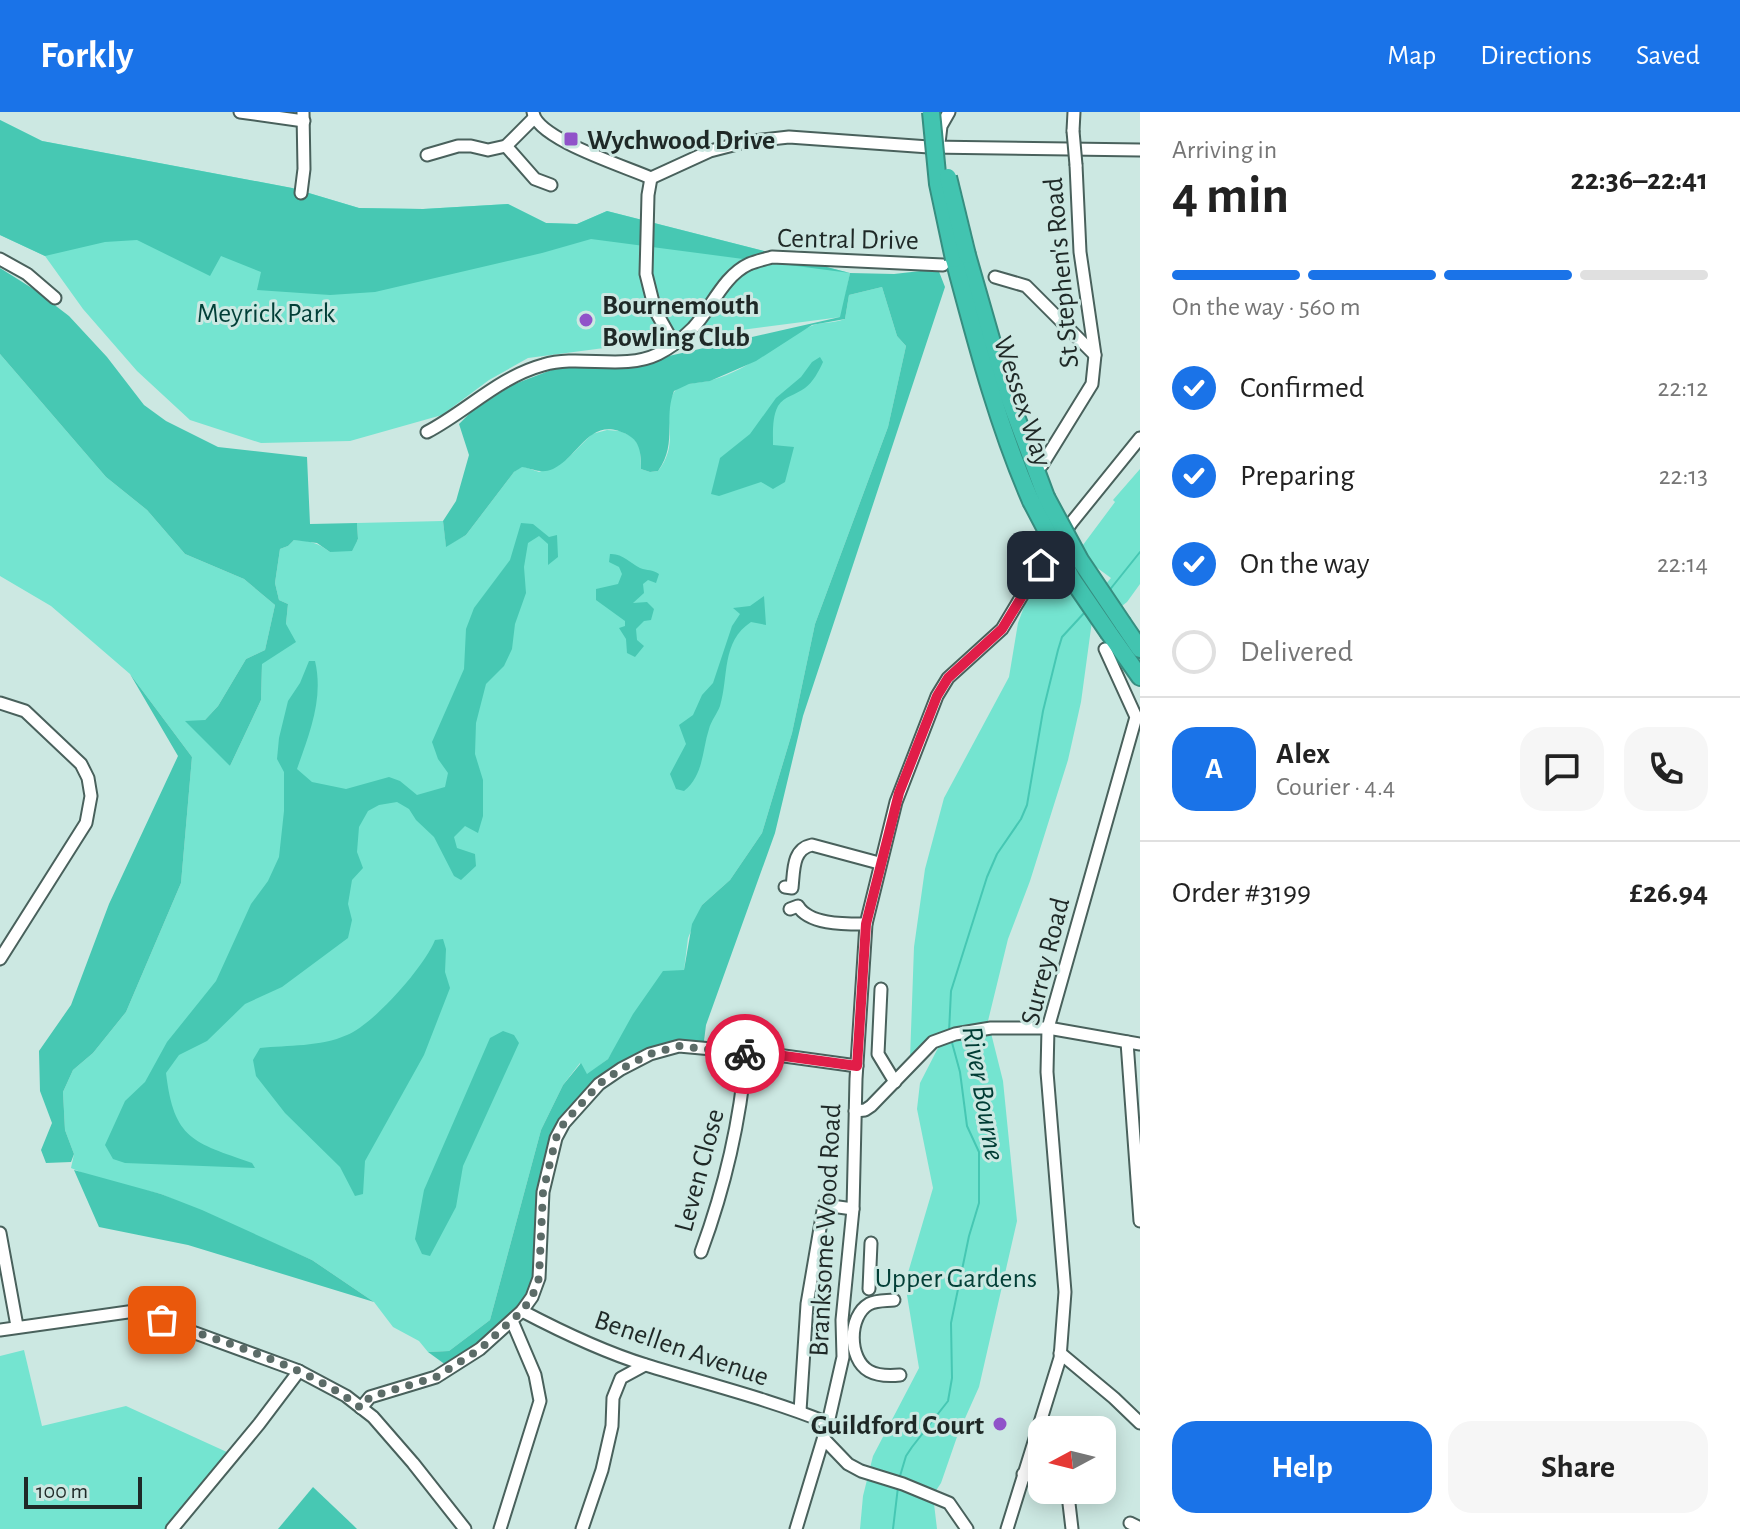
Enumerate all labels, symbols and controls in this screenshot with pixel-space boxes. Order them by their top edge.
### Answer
text: Forkly [40,37,134,75]
text: Map [1387,42,1436,70]
text: Directions [1480,42,1592,70]
text: Saved [1636,42,1700,70]
place label: Wychwood Drive [587,127,775,155]
marker: Wychwood Drive [562,130,580,148]
text: Arriving in [1172,137,1277,163]
text: 22:36–22:41 [1571,165,1708,195]
text: 4 min [1172,170,1289,222]
street label: St Stephen's Road [1040,176,1084,369]
street label: Central Drive [777,225,919,255]
place label: Bournemouth Bowling Club [602,292,760,352]
text: On the way · 560 m [1172,294,1361,320]
park label: Meyrick Park [197,300,336,328]
marker: Bournemouth Bowling Club [577,311,595,329]
street label: Wessex Way [988,333,1056,470]
icon: check [1172,366,1216,410]
text: Confirmed [1240,373,1364,403]
text: 22:12 [1658,375,1708,401]
icon: check [1172,454,1216,498]
text: Preparing [1240,461,1355,491]
text: 22:13 [1659,463,1708,489]
pin [1007,531,1075,599]
icon: check [1172,542,1216,586]
icon: home [1019,543,1063,587]
text: On the way [1240,549,1369,579]
text: 22:14 [1657,551,1708,577]
text: Delivered [1240,637,1353,667]
button: chat [1520,727,1604,811]
button: phone [1624,727,1708,811]
text: Alex [1276,739,1330,769]
text: A [1205,754,1223,784]
text: Courier · 4.4 [1276,774,1395,800]
text: Order #3199 [1172,878,1311,908]
text: £26.94 [1630,878,1708,908]
street label: Surrey Road [1017,895,1075,1028]
courier [705,1014,785,1094]
water label: River Bourne [956,1023,1010,1163]
icon: bike [723,1032,767,1076]
street label: Branksome Wood Road [805,1103,847,1357]
street label: Leven Close [670,1106,730,1235]
park label: Upper Gardens [875,1265,1037,1293]
pin [128,1286,196,1354]
icon: bag [140,1298,184,1342]
street label: Benellen Avenue [591,1306,772,1392]
place label: Guildford Court [811,1412,985,1440]
marker: Guildford Court [991,1415,1009,1433]
north arrow [1028,1416,1116,1504]
map controls [1028,1416,1116,1504]
button: Help [1172,1421,1432,1513]
button: Share [1448,1421,1708,1513]
scale bar [24,1473,142,1509]
text: 100 m [36,1480,88,1502]

